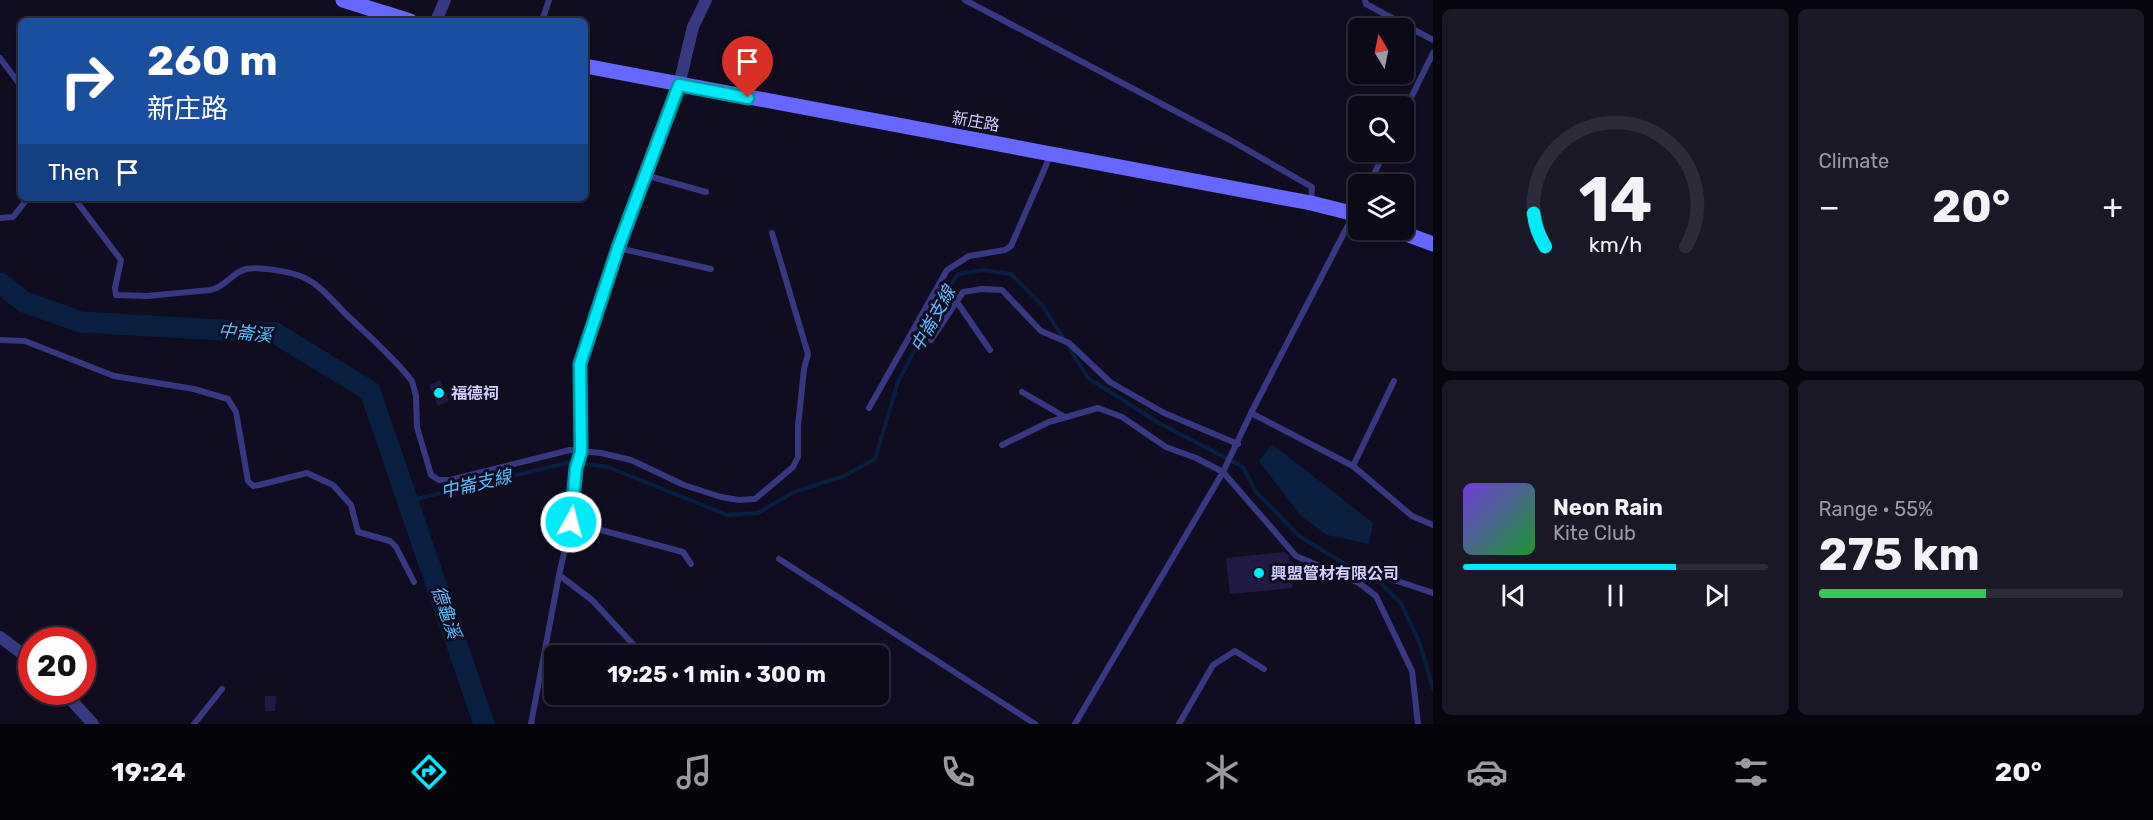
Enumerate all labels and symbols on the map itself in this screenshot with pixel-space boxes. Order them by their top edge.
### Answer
north arrow [1348,18,1414,84]
pin [722,36,773,98]
street label: 新庄路 [951,108,1001,135]
water label: 中崙支線 [906,280,961,356]
water label: 中崙溪 [217,319,276,347]
place label: 福德祠 [451,384,499,403]
marker: 福德祠 [432,386,446,400]
water label: 中崙支線 [438,465,516,503]
position arrow [539,490,603,554]
place label: 興盟管材有限公司 [1271,564,1399,583]
marker: 興盟管材有限公司 [1252,566,1266,580]
water label: 德龜溪 [427,583,466,644]
speed limit sign: 20 [18,627,96,705]

